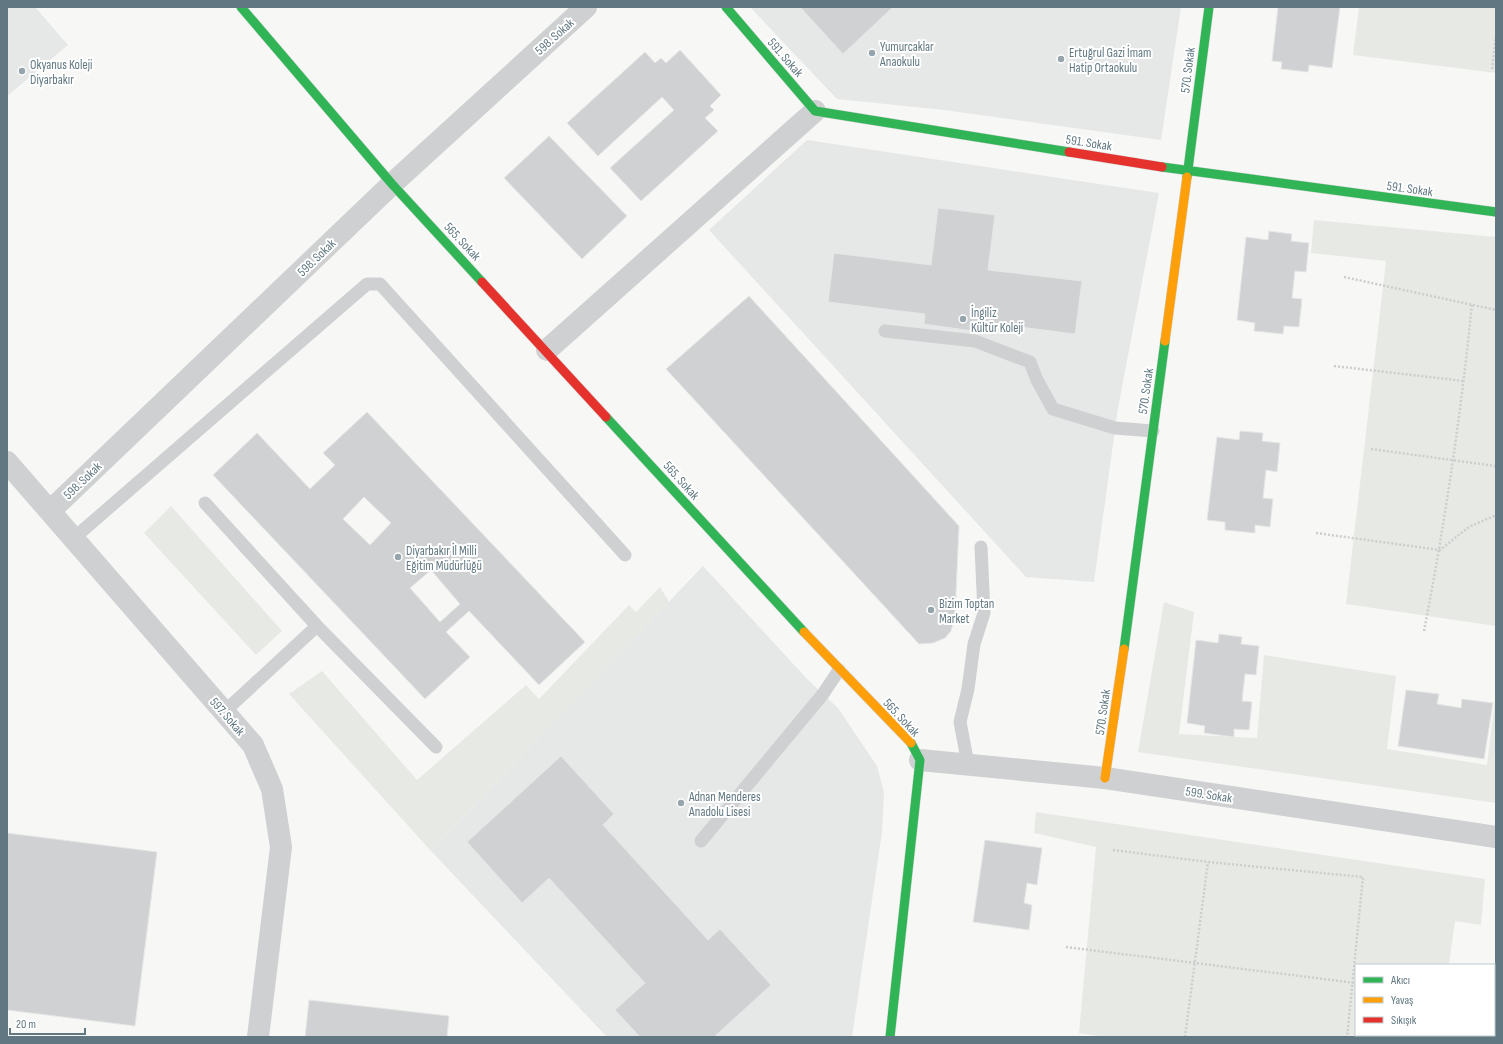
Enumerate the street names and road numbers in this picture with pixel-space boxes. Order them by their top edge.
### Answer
street label: 598. Sokak [532,15,578,58]
street label: 591. Sokak [764,35,806,80]
street label: 570. Sokak [1177,46,1199,94]
street label: 591. Sokak [1065,131,1113,155]
street label: 591. Sokak [1386,178,1434,200]
street label: 565. Sokak [441,219,484,264]
street label: 598. Sokak [294,236,339,280]
street label: 570. Sokak [1135,367,1157,415]
street label: 565. Sokak [660,458,703,503]
street label: 598. Sokak [60,459,105,503]
street label: 570. Sokak [1092,688,1114,736]
street label: 597. Sokak [206,694,248,739]
street label: 565. Sokak [880,695,923,740]
street label: 599. Sokak [1184,783,1233,807]

